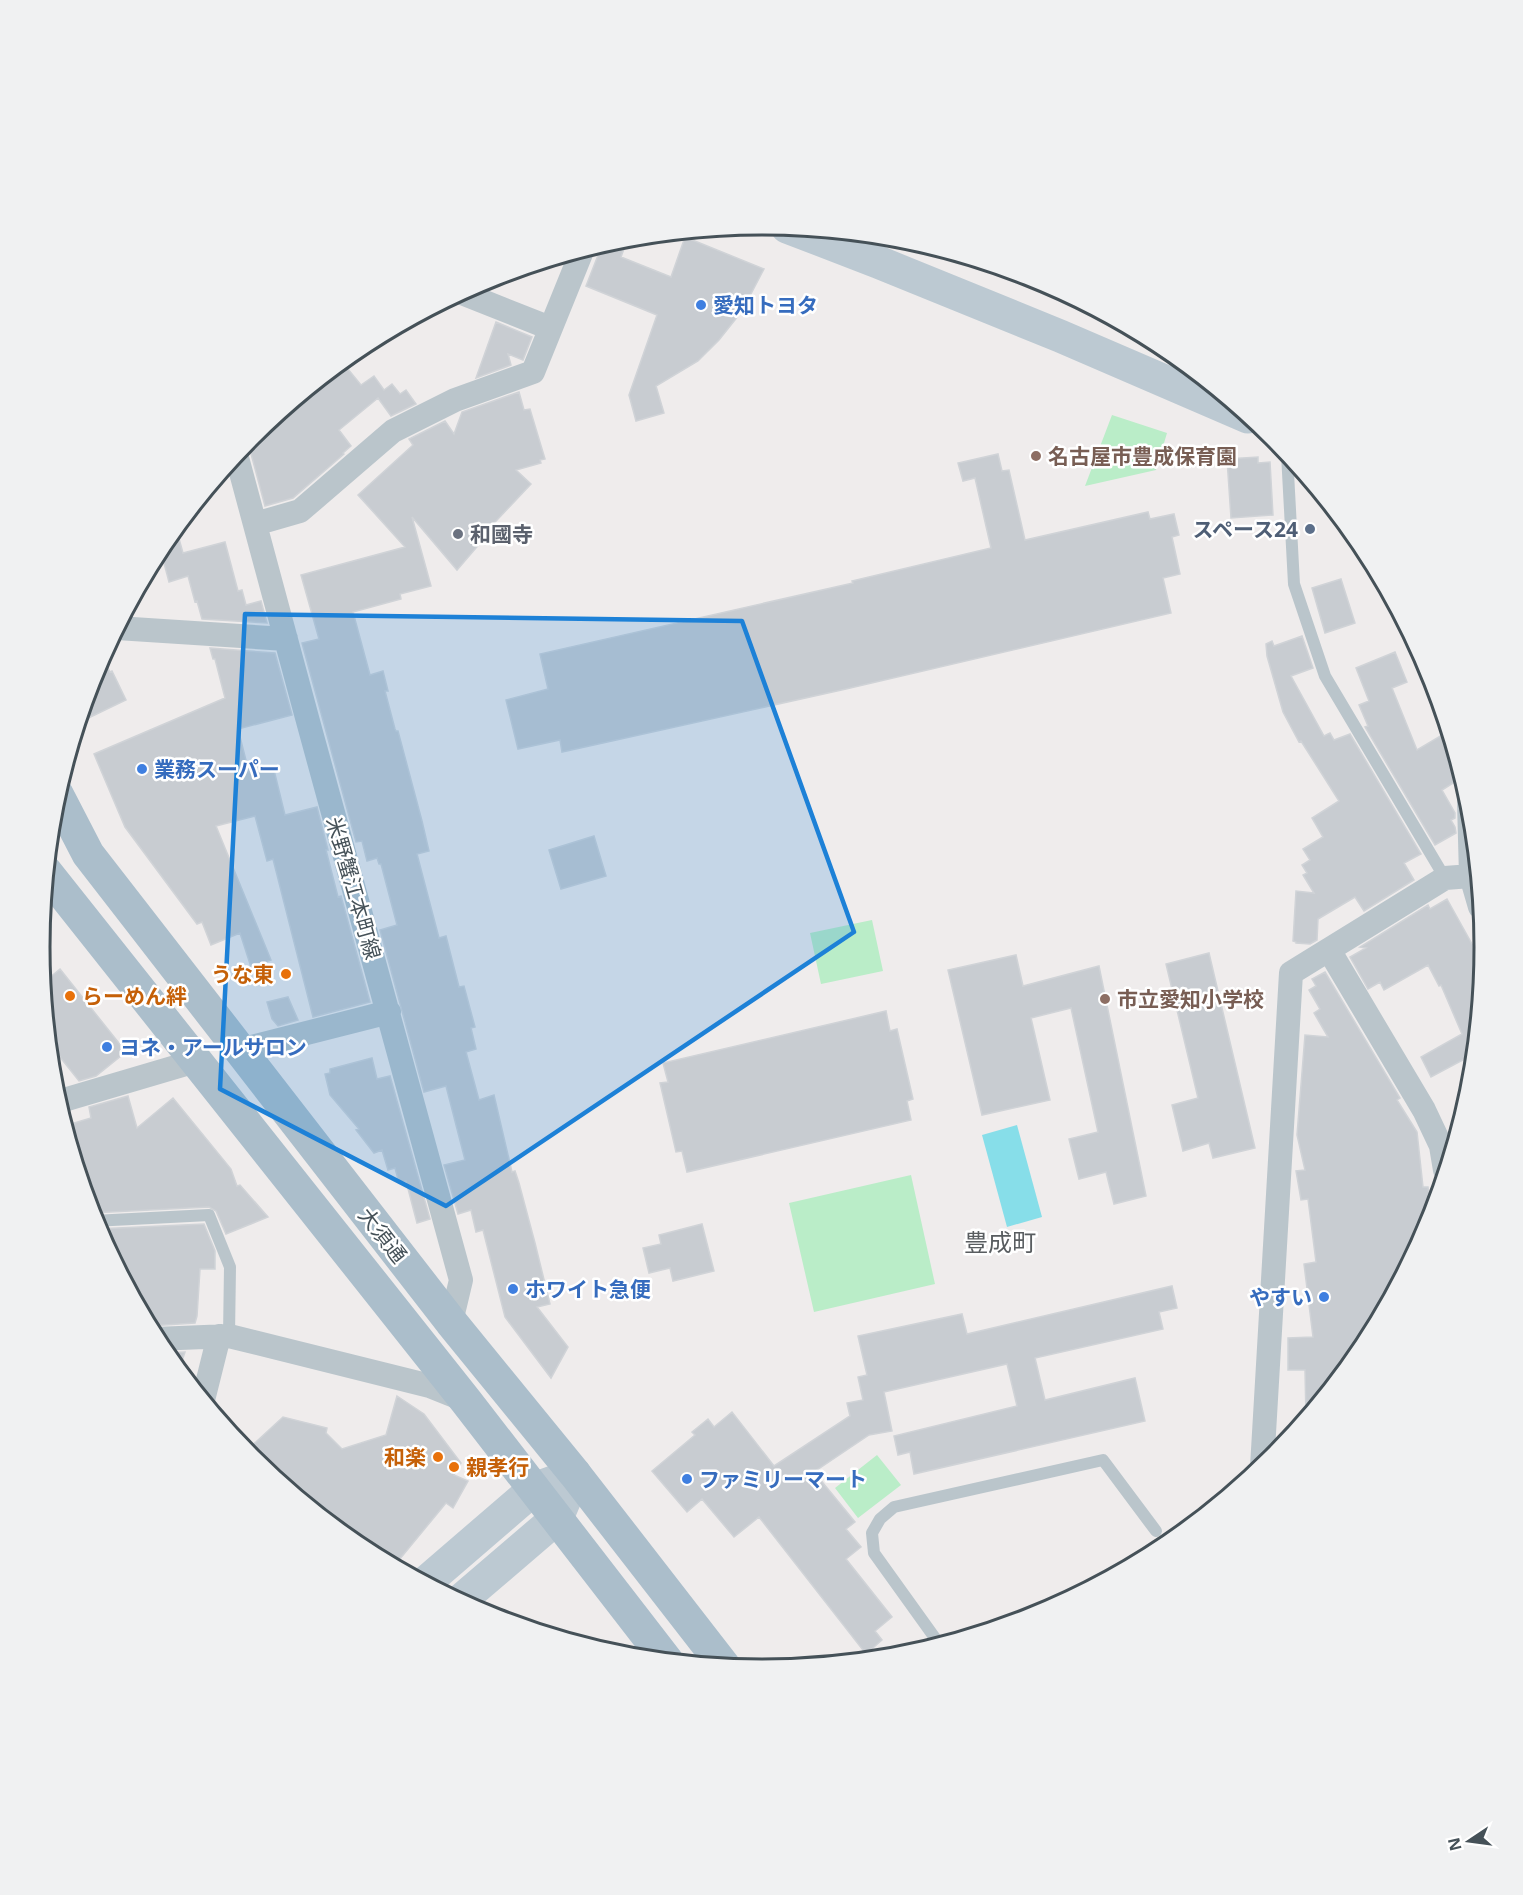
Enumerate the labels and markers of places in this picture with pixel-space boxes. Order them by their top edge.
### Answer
place label: 愛知トヨタ [713,291,818,319]
marker: 愛知トヨタ [694,298,708,312]
place label: 名古屋市豊成保育園 [1048,442,1237,470]
marker: 名古屋市豊成保育園 [1029,449,1043,463]
place label: スペース24 [1193,515,1298,543]
place label: 和國寺 [470,520,533,548]
marker: スペース24 [1303,522,1317,536]
marker: 和國寺 [451,527,465,541]
place label: 業務スーパー [154,755,280,783]
marker: 業務スーパー [135,762,149,776]
place label: うな東 [211,960,274,988]
marker: うな東 [279,967,293,981]
place label: らーめん絆 [82,982,187,1010]
place label: 市立愛知小学校 [1117,985,1264,1013]
marker: らーめん絆 [63,989,77,1003]
marker: 市立愛知小学校 [1098,992,1112,1006]
place label: ヨネ・アールサロン [119,1033,307,1061]
marker: ヨネ・アールサロン [100,1040,114,1054]
place label: ホワイト急便 [525,1275,651,1303]
marker: ホワイト急便 [506,1282,520,1296]
place label: やすい [1249,1283,1312,1311]
marker: やすい [1317,1290,1331,1304]
place label: 和楽 [384,1443,426,1471]
marker: 和楽 [431,1450,445,1464]
place label: 親孝行 [466,1453,529,1481]
marker: 親孝行 [447,1460,461,1474]
place label: ファミリーマート [699,1465,867,1493]
marker: ファミリーマート [680,1472,694,1486]

